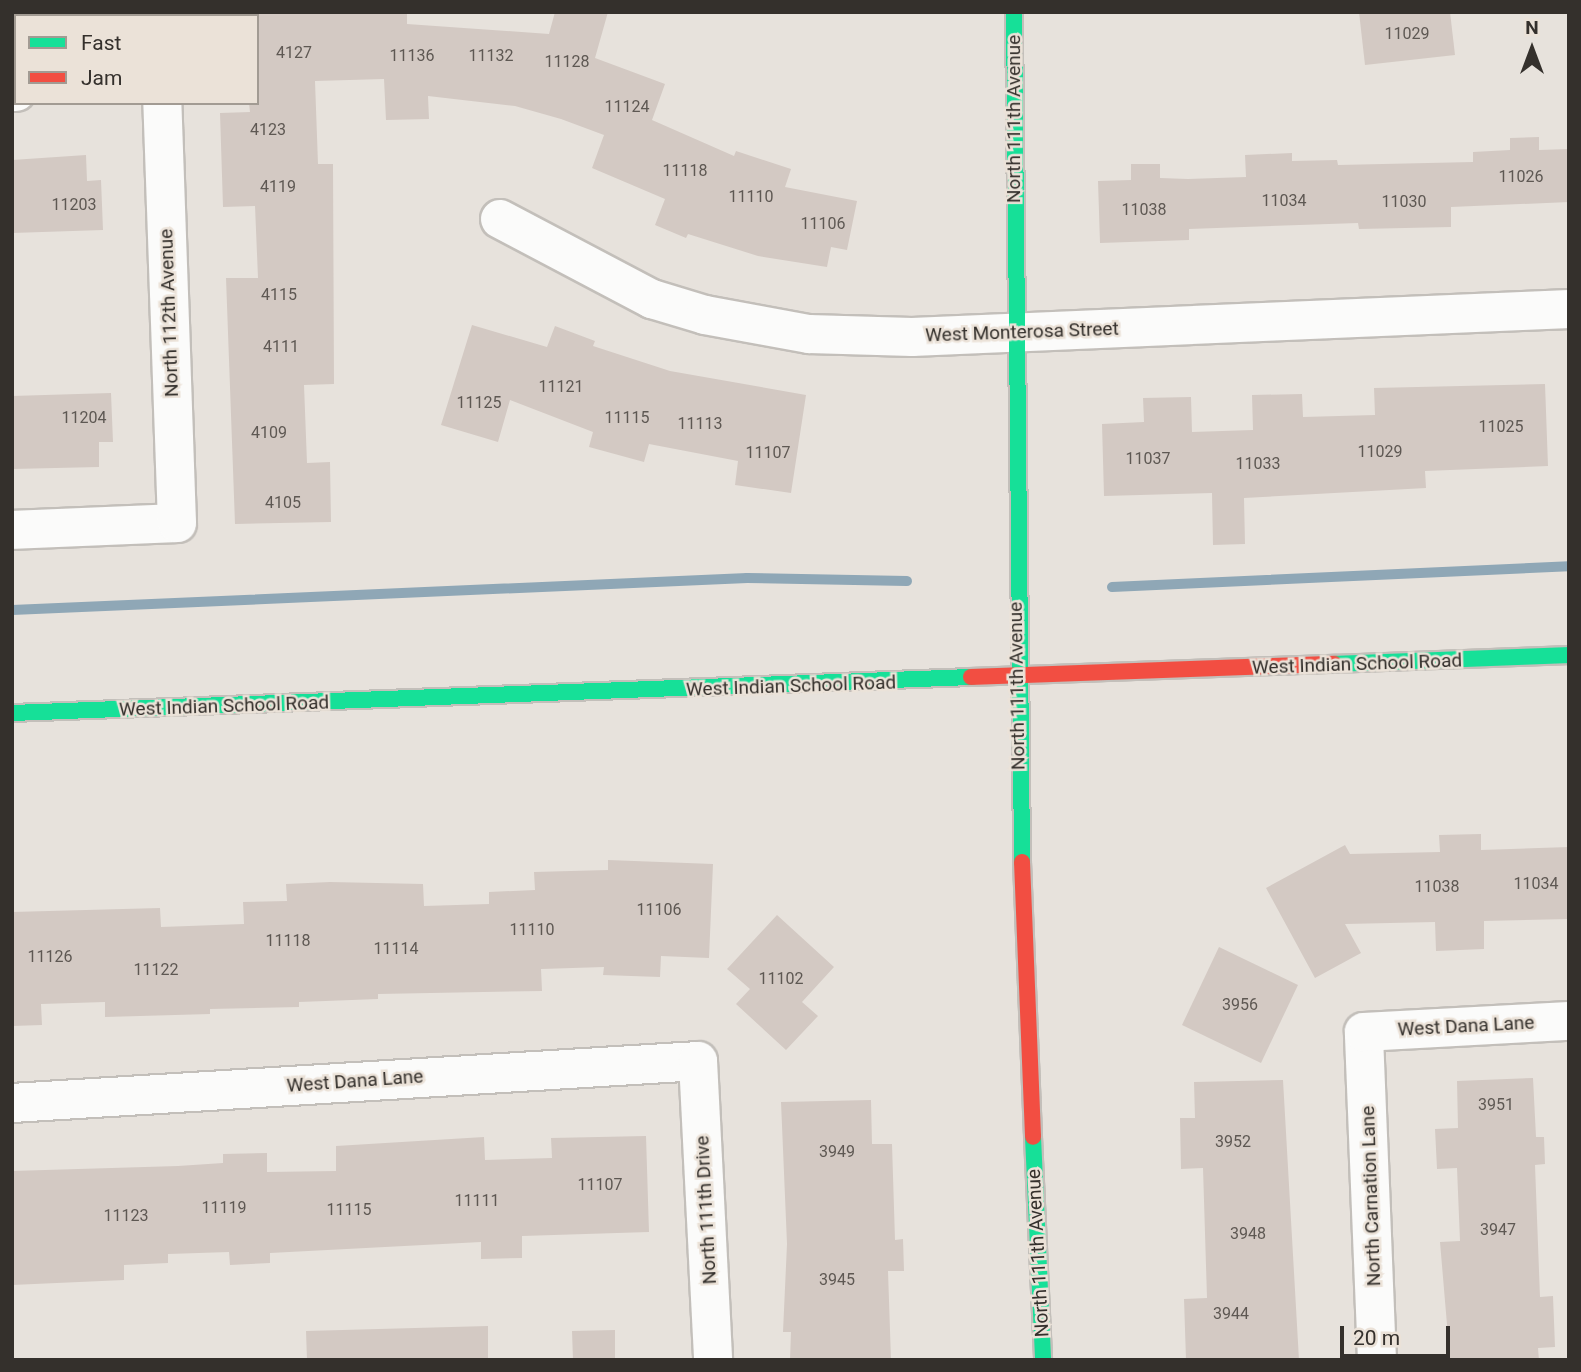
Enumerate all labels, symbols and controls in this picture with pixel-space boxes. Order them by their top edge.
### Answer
legend [14,14,259,105]
north arrow [1497,14,1567,84]
text: N [1525,16,1539,39]
house number: 11029 [1385,24,1429,44]
text: Fast [81,31,121,55]
street label: North 111th Avenue [1003,35,1025,203]
house number: 4127 [276,43,312,63]
house number: 11136 [390,46,434,66]
house number: 11132 [469,46,513,66]
house number: 11128 [545,52,589,72]
text: Jam [81,66,122,90]
house number: 11124 [605,97,649,117]
house number: 4123 [250,120,286,140]
house number: 11118 [663,161,707,181]
house number: 11026 [1499,167,1543,187]
house number: 4119 [260,177,296,197]
house number: 11110 [729,187,773,207]
house number: 11034 [1262,191,1306,211]
house number: 11030 [1382,192,1426,212]
house number: 11203 [52,195,96,215]
house number: 11038 [1122,200,1166,220]
house number: 11106 [801,214,845,234]
street label: North 112th Avenue [155,229,183,397]
house number: 4115 [261,285,297,305]
street label: West Monterosa Street [925,317,1119,347]
house number: 4111 [263,337,299,357]
house number: 11121 [539,377,583,397]
house number: 11125 [457,393,501,413]
house number: 11204 [62,408,106,428]
house number: 11115 [605,408,649,428]
house number: 11113 [678,414,722,434]
house number: 11025 [1479,417,1523,437]
house number: 4109 [251,423,287,443]
house number: 11029 [1358,442,1402,462]
house number: 11107 [746,443,790,463]
house number: 11037 [1126,449,1170,469]
house number: 11033 [1236,454,1280,474]
house number: 4105 [265,493,301,513]
street label: North 111th Avenue [1004,602,1030,770]
street label: West Indian School Road [1252,649,1462,679]
street label: West Indian School Road [686,671,896,701]
street label: West Indian School Road [119,691,329,721]
house number: 11034 [1514,874,1558,894]
house number: 11038 [1415,877,1459,897]
house number: 11106 [637,900,681,920]
house number: 11110 [510,920,554,940]
house number: 11118 [266,931,310,951]
house number: 11114 [374,939,418,959]
house number: 11126 [28,947,72,967]
house number: 11122 [134,960,178,980]
house number: 11102 [759,969,803,989]
house number: 3956 [1222,995,1258,1015]
street label: West Dana Lane [1397,1011,1535,1041]
street label: West Dana Lane [286,1065,424,1097]
house number: 3951 [1478,1095,1514,1115]
street label: North Carnation Lane [1356,1105,1386,1287]
house number: 3952 [1215,1132,1251,1152]
street label: North 111th Drive [691,1135,721,1285]
house number: 3949 [819,1142,855,1162]
street label: North 111th Avenue [1022,1168,1054,1338]
house number: 11107 [578,1175,622,1195]
house number: 11111 [455,1191,499,1211]
house number: 11119 [202,1198,246,1218]
house number: 11115 [327,1200,371,1220]
house number: 11123 [104,1206,148,1226]
house number: 3947 [1480,1220,1516,1240]
house number: 3948 [1230,1224,1266,1244]
house number: 3945 [819,1270,855,1290]
house number: 3944 [1213,1304,1249,1324]
scale bar [1343,1312,1453,1356]
text: 20 m [1353,1326,1400,1350]

